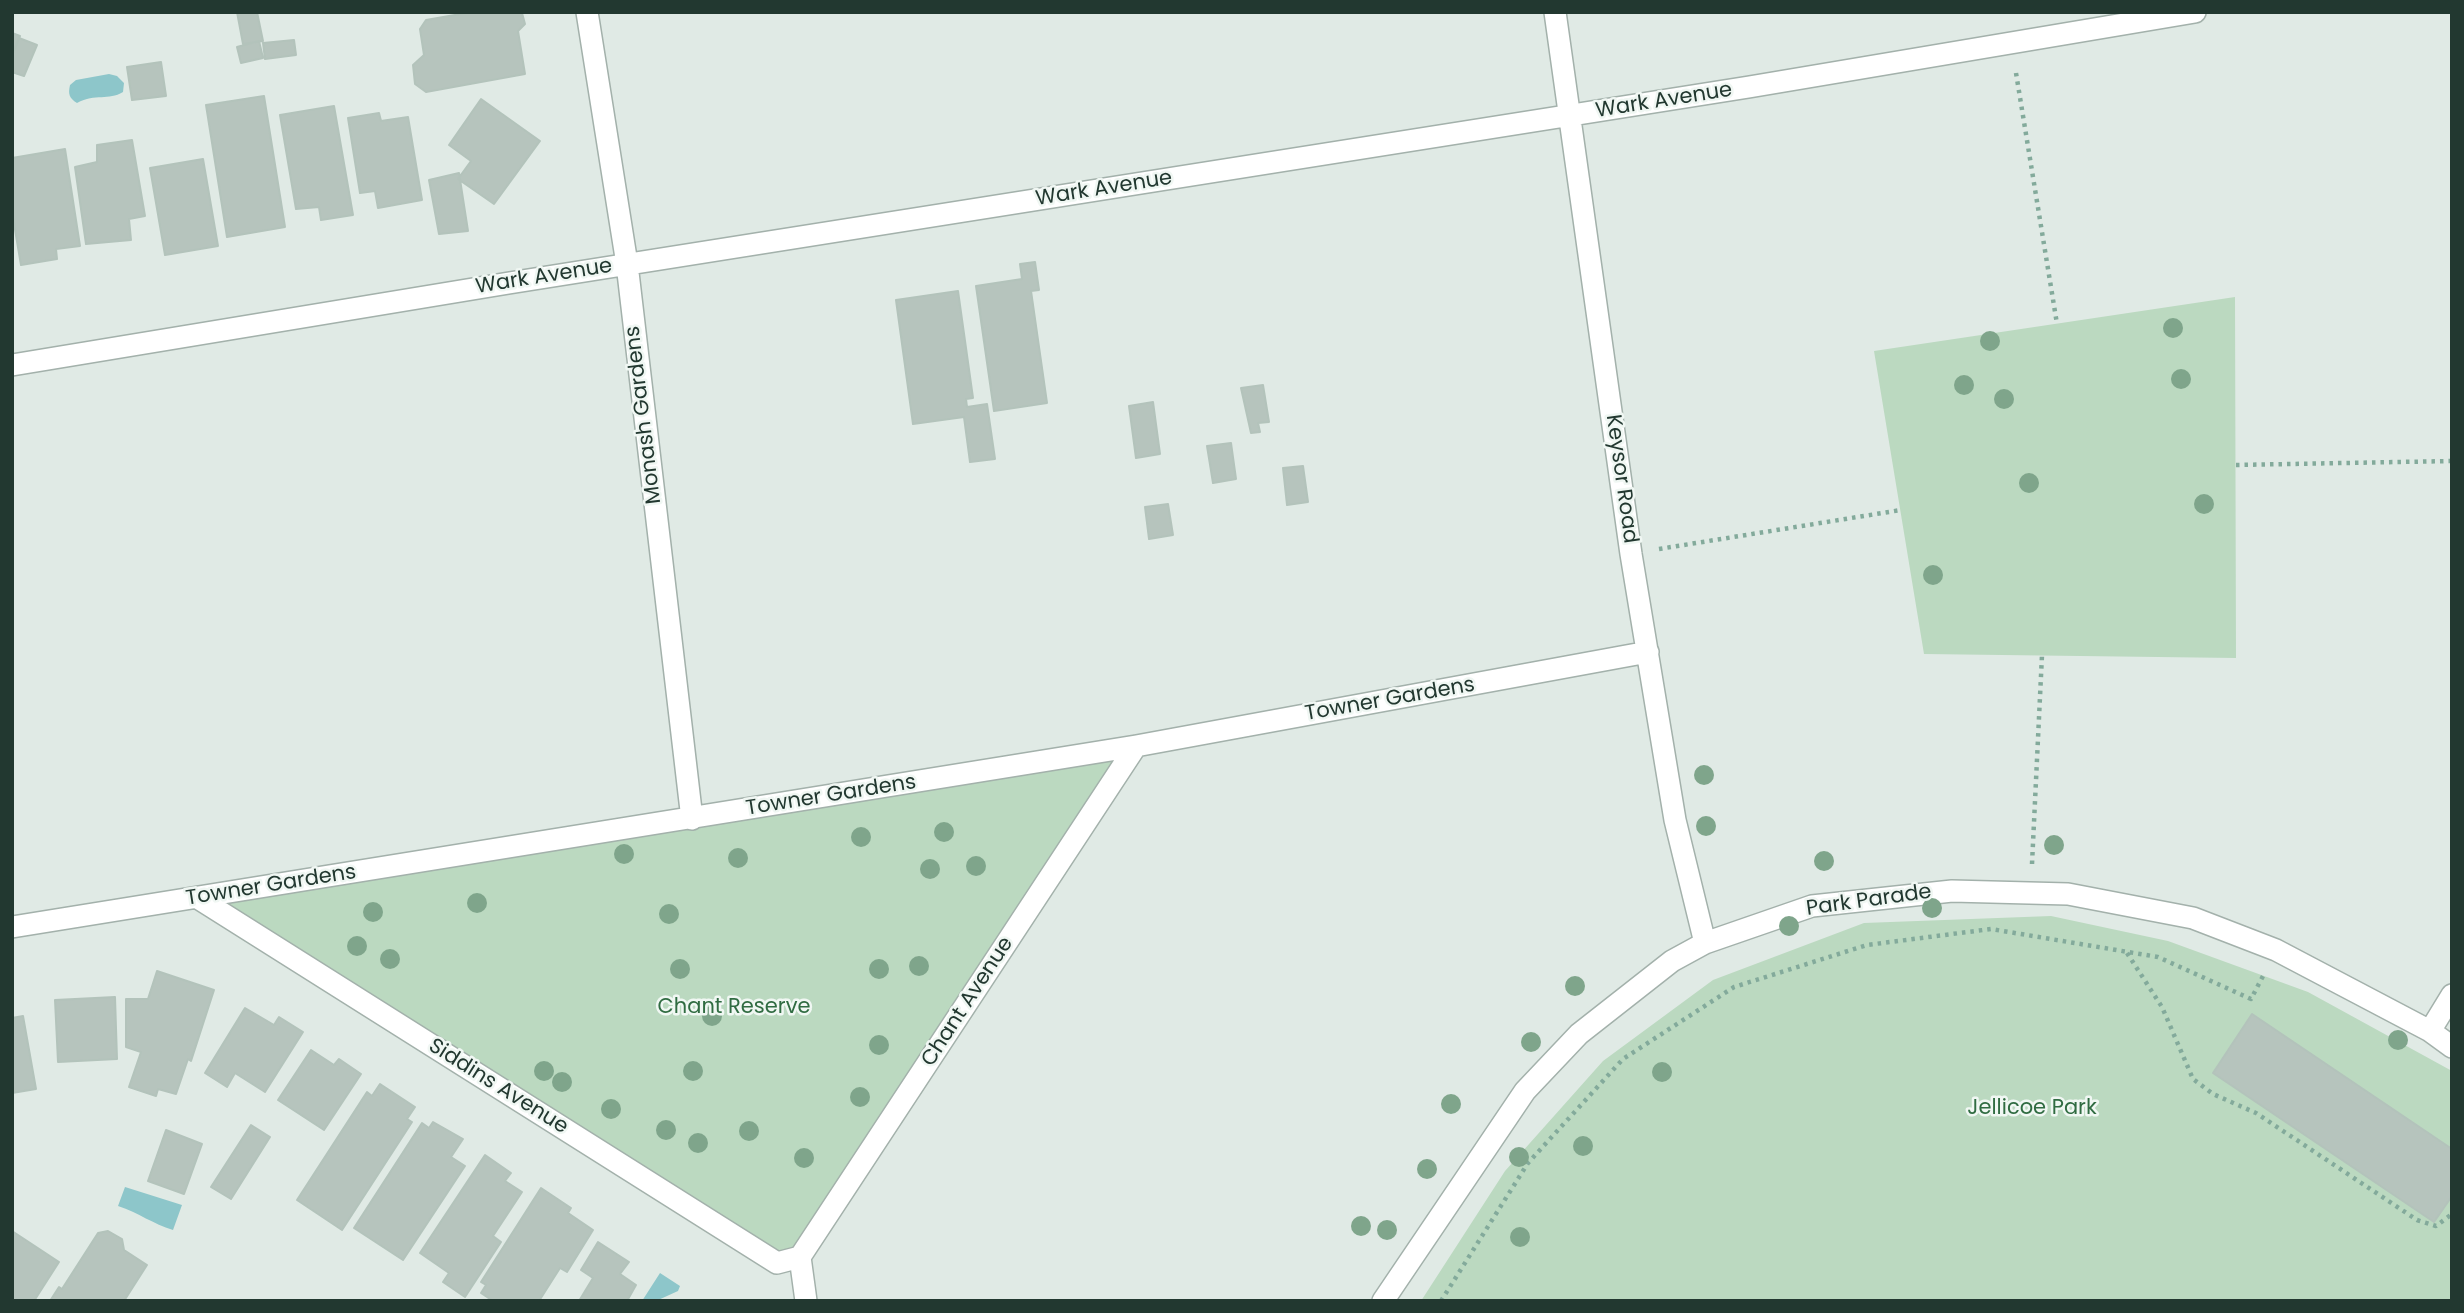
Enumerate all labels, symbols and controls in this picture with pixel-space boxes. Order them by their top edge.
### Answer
street label: Wark Avenue [1594,78,1734,124]
street label: Wark Avenue [1034,166,1174,212]
street label: Wark Avenue [474,254,614,300]
street label: Monash Gardens [621,325,667,505]
street label: Keysor Road [1599,413,1643,545]
street label: Towner Gardens [1303,673,1477,727]
street label: Towner Gardens [744,770,918,822]
street label: Towner Gardens [184,860,358,912]
street label: Park Parade [1805,880,1933,922]
street label: Chant Avenue [917,932,1019,1072]
park label: Chant Reserve [658,995,810,1021]
street label: Siddins Avenue [424,1034,572,1140]
park label: Jellicoe Park [1967,1096,2097,1122]

